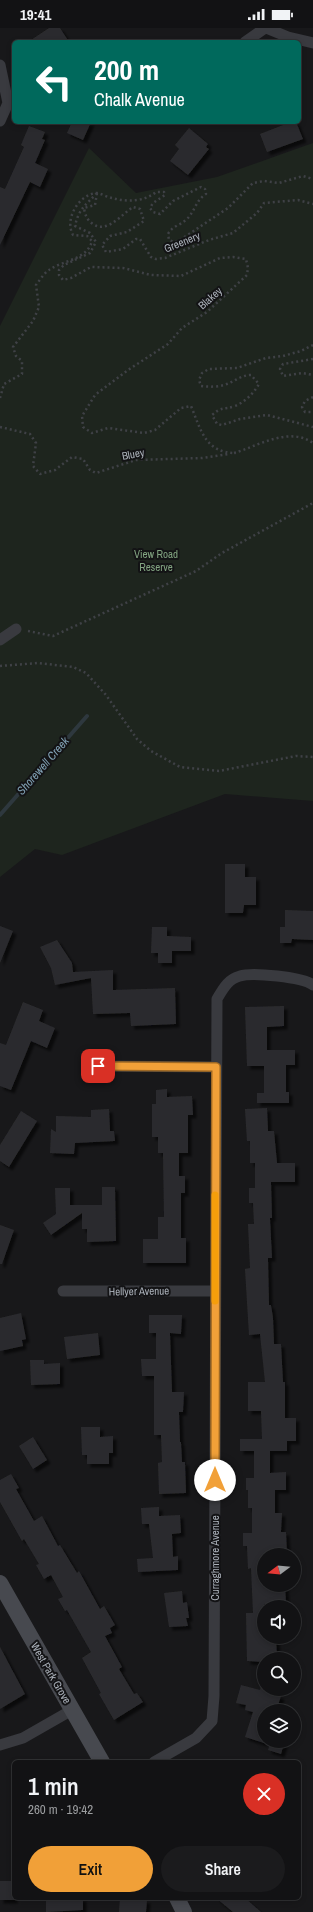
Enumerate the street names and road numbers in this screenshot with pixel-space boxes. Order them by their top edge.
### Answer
street label: Greenery [162,228,203,256]
street label: Blakey [195,283,225,312]
street label: Bluey [121,445,146,463]
street label: Hellyer Avenue [109,1283,169,1299]
street label: Curraghmore Avenue [208,1515,222,1601]
street label: West Park Grove [28,1640,74,1706]

